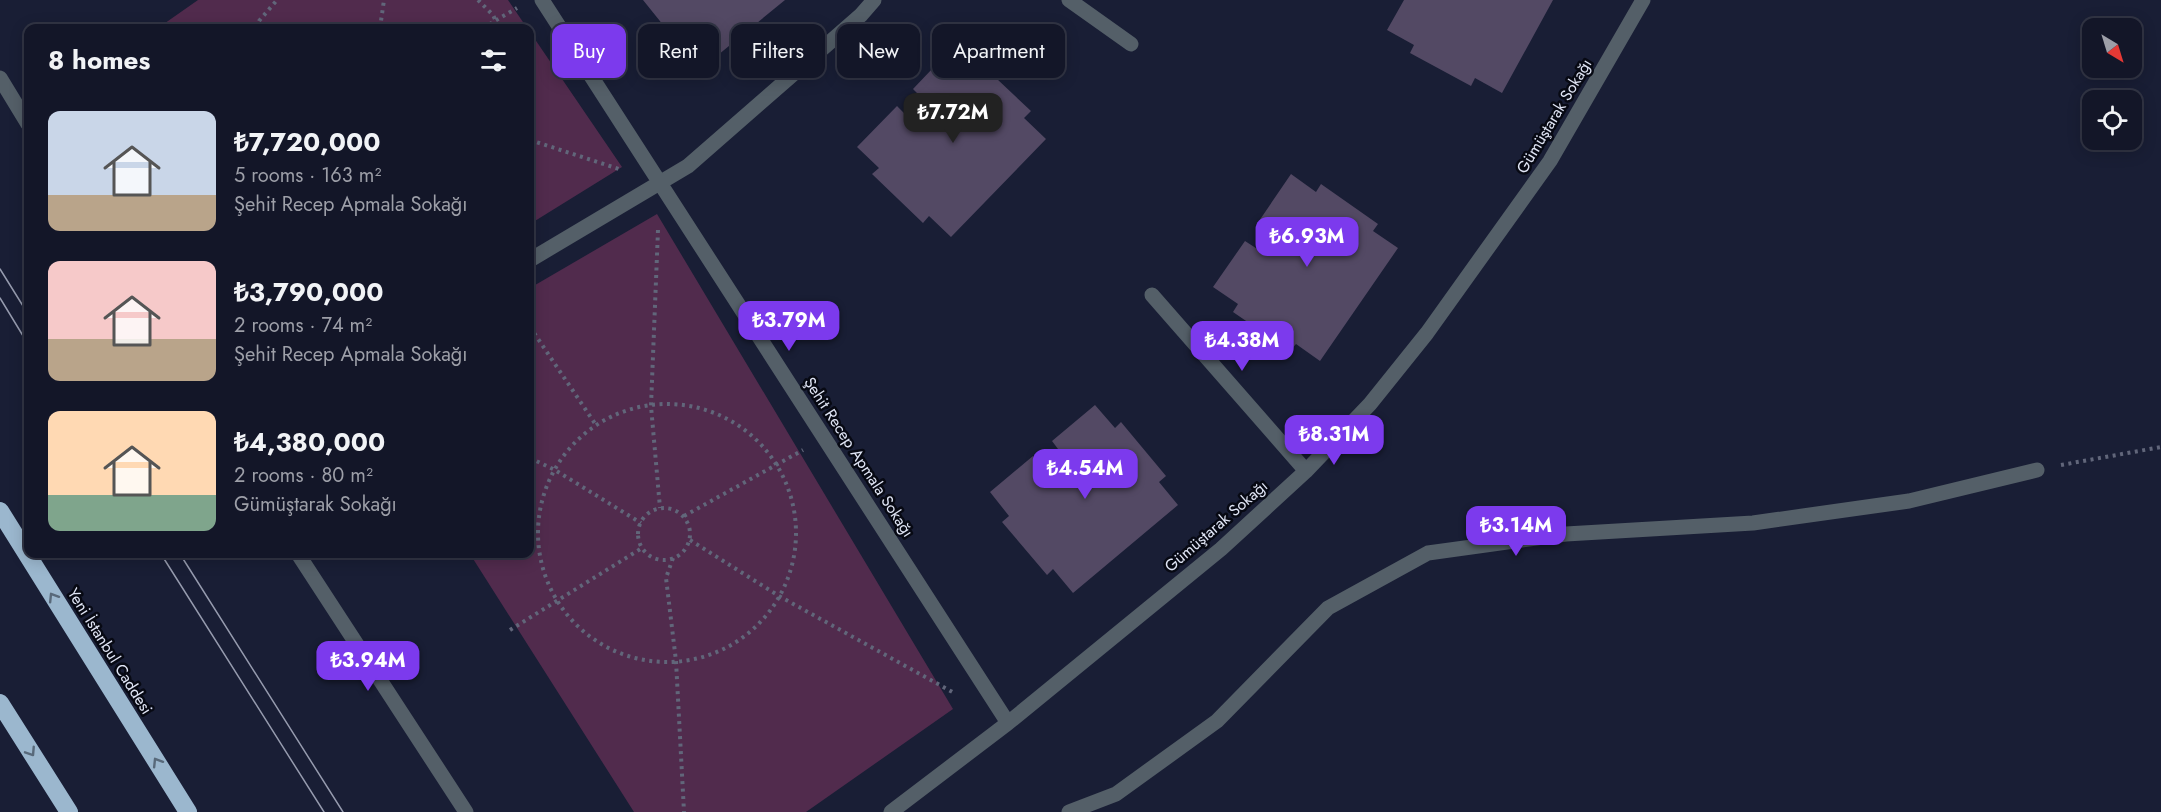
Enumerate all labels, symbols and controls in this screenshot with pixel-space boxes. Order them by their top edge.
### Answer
north arrow [2082,18,2142,78]
map controls [2082,18,2142,150]
chip: Buy [552,24,626,78]
chip: Rent [638,24,719,78]
chip: Filters [731,24,825,78]
chip: New [837,24,920,78]
chip: Apartment [932,24,1065,78]
text: 8 homes [48,41,150,79]
icon: filters [477,44,510,77]
street label: Gümüştarak Sokağı [1511,54,1597,178]
button: locate [2082,90,2142,150]
pin: ₺7.72M [904,93,1002,144]
text: ₺7.72M [918,98,988,127]
text: ₺7,720,000 [234,123,380,161]
icon: home [96,135,168,207]
text: 5 rooms · 163 m² [234,161,381,190]
text: Şehit Recep Apmala Sokağı [234,190,467,219]
pin: ₺6.93M [1258,217,1356,268]
text: ₺6.93M [1270,222,1344,251]
text: ₺3,790,000 [234,273,383,311]
icon: home [96,285,168,357]
pin: ₺3.79M [740,301,838,352]
text: ₺3.79M [752,306,826,335]
text: 2 rooms · 74 m² [234,311,372,340]
pin: ₺4.38M [1193,321,1291,372]
text: ₺4.38M [1205,326,1279,355]
text: Şehit Recep Apmala Sokağı [234,340,467,369]
street label: Şehit Recep Apmala Sokağı [798,372,920,542]
pin: ₺8.31M [1285,415,1383,466]
text: ₺8.31M [1299,420,1369,449]
text: ₺4,380,000 [234,423,385,461]
icon: home [96,435,168,507]
pin: ₺4.54M [1036,449,1134,500]
text: ₺4.54M [1047,454,1123,483]
text: 2 rooms · 80 m² [234,461,373,490]
street label: Gümüştarak Sokağı [1159,475,1273,577]
text: Gümüştarak Sokağı [234,490,397,519]
pin: ₺3.14M [1467,506,1565,557]
text: ₺3.14M [1480,511,1552,540]
street label: Yeni İstanbul Caddesi [62,583,158,719]
one-way arrow [49,593,61,603]
pin: ₺3.94M [319,641,417,692]
text: ₺3.94M [330,646,406,675]
one-way arrow [24,746,35,757]
one-way arrow [152,758,164,768]

